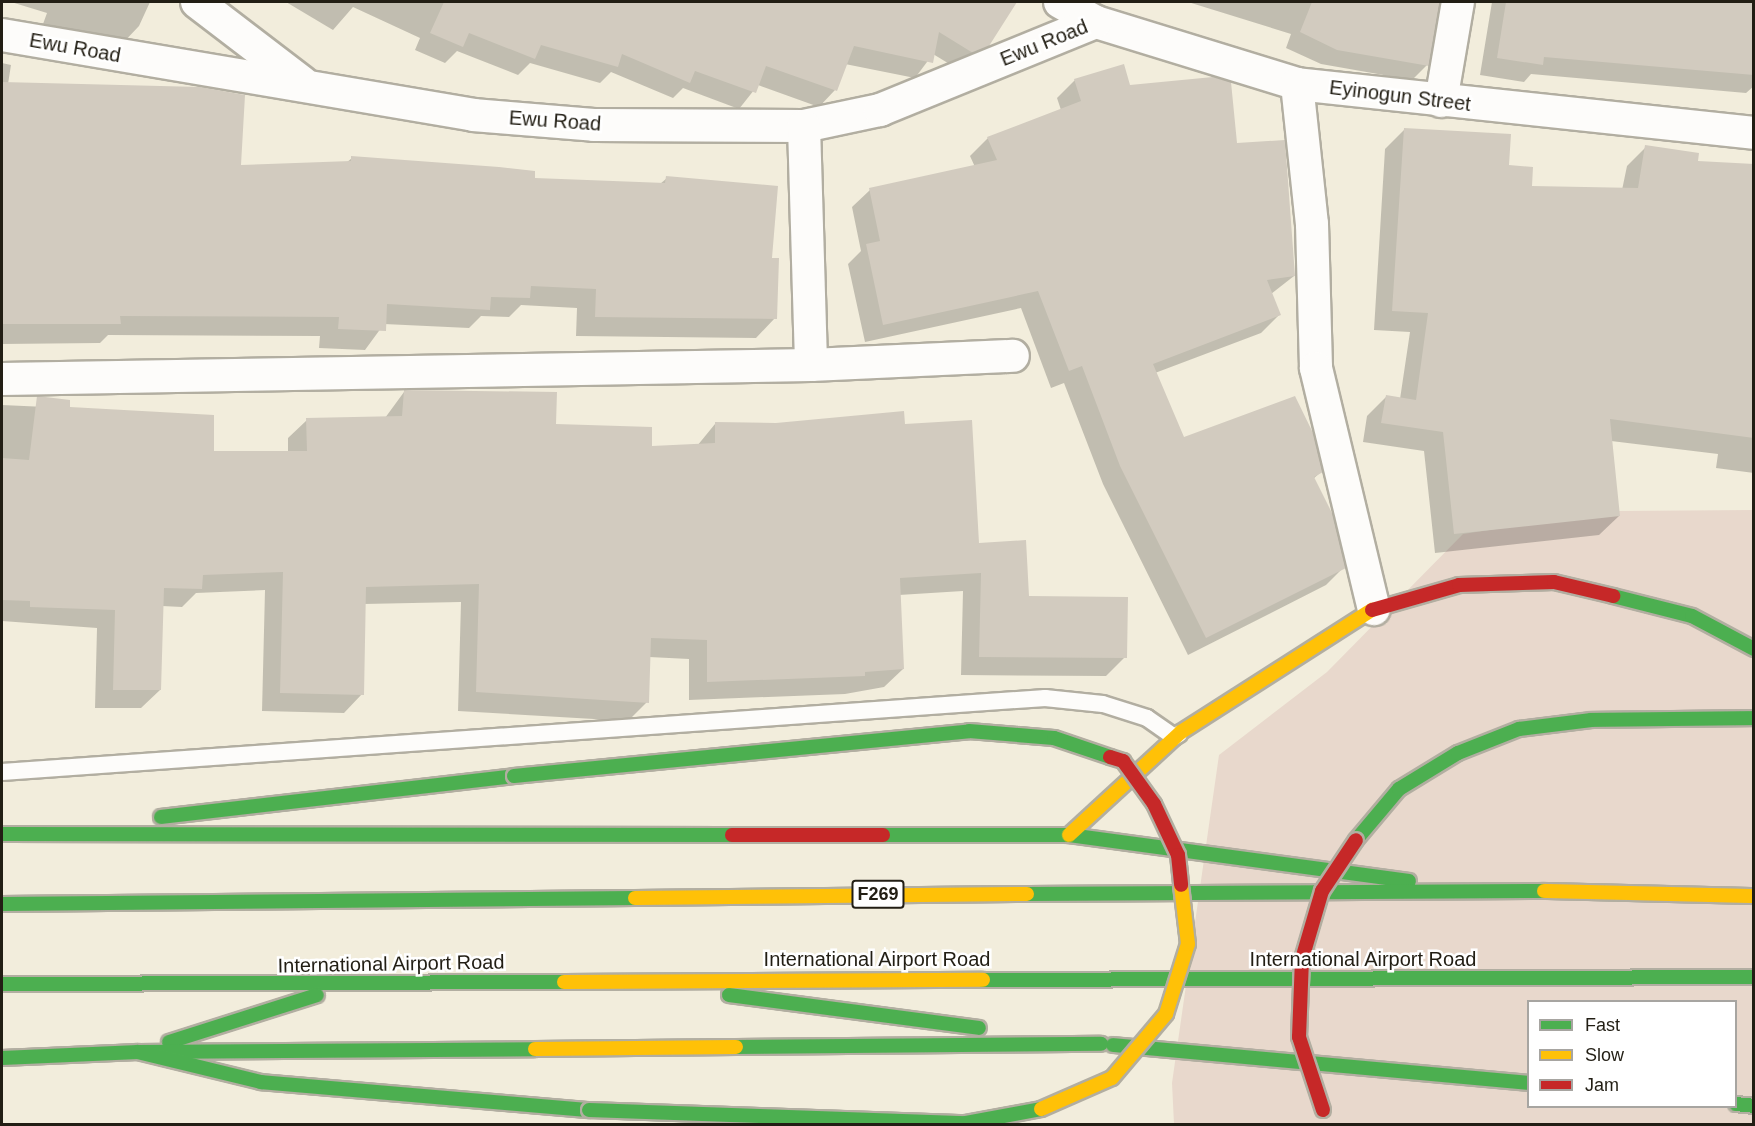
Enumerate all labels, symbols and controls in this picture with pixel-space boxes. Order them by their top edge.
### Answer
street label: Ewu Road [997,15,1091,71]
street label: Ewu Road [27,28,123,68]
street label: Eyinogun Street [1328,75,1472,117]
street label: Ewu Road [508,106,602,136]
road number: F269 [851,879,905,909]
street label: International Airport Road [763,947,991,971]
street label: International Airport Road [1249,947,1477,971]
street label: International Airport Road [277,950,505,978]
legend [1527,1000,1737,1108]
text: Fast [1585,1015,1620,1035]
text: Slow [1585,1045,1624,1065]
text: Jam [1585,1075,1619,1095]

